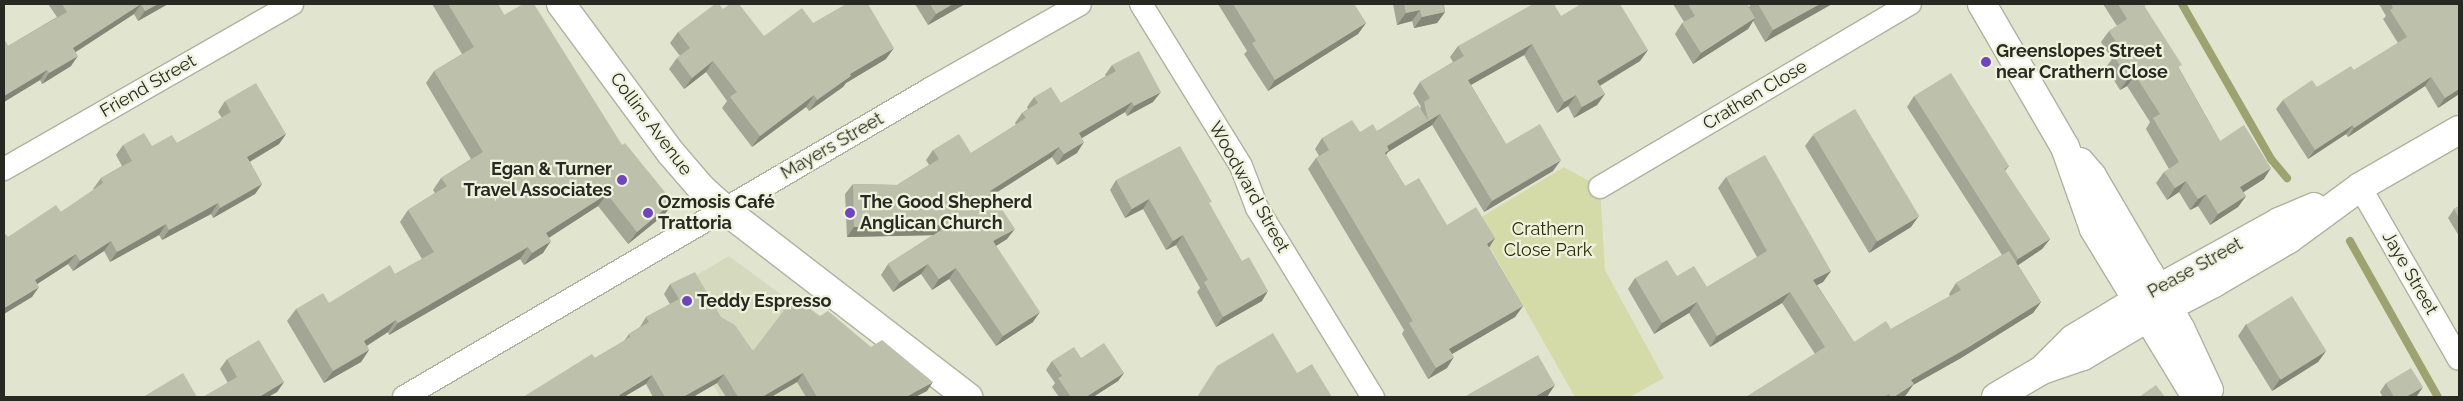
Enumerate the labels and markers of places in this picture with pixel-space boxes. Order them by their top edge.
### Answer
place label: Greenslopes Street near Crathern Close [1996,41,2168,84]
marker: Greenslopes Street near Crathern Close [1980,56,1992,68]
place label: Egan & Turner Travel Associates [462,159,612,202]
marker: Egan & Turner Travel Associates [616,174,628,186]
place label: Ozmosis Café Trattoria [658,192,775,234]
place label: The Good Shepherd Anglican Church [860,192,1032,234]
marker: Ozmosis Café Trattoria [642,207,654,219]
marker: The Good Shepherd Anglican Church [844,207,856,219]
place label: Teddy Espresso [697,290,832,312]
marker: Teddy Espresso [681,295,693,307]

